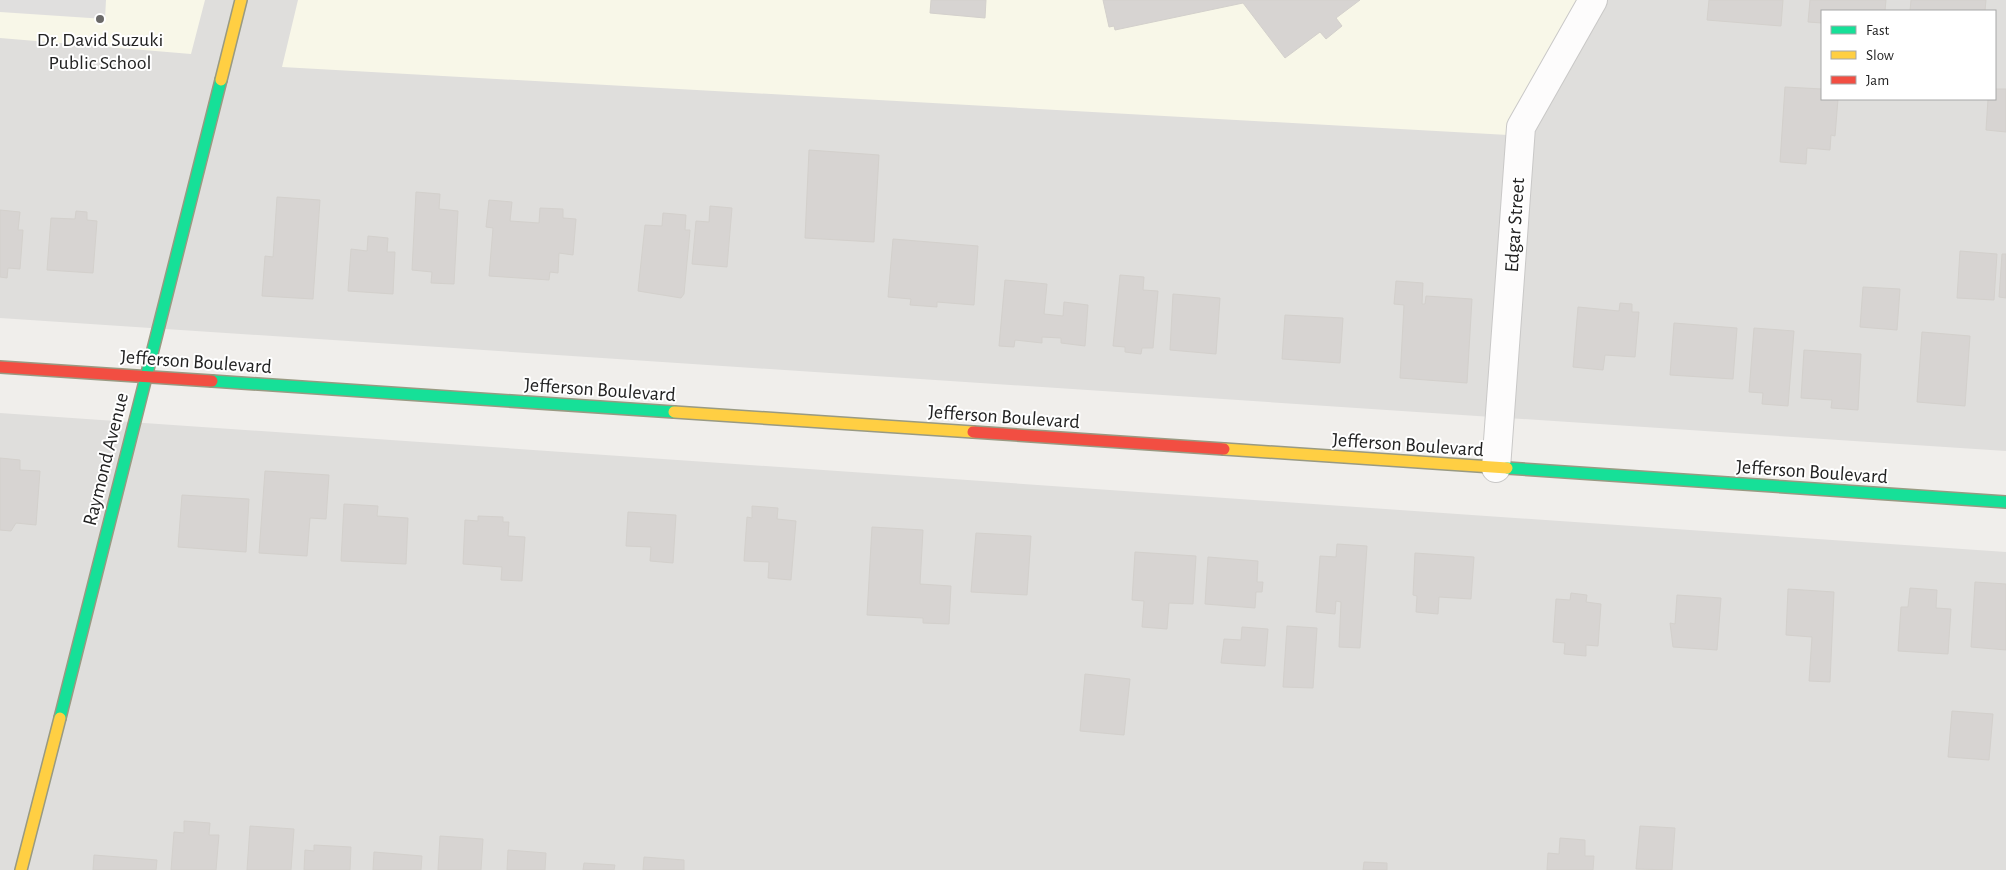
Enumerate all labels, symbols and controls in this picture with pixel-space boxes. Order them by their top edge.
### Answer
legend [1821,10,1996,100]
marker: Dr. David Suzuki Public School [94,13,106,25]
text: Fast [1866,23,1890,38]
place label: Dr. David Suzuki Public School [37,30,163,73]
text: Slow [1866,48,1894,63]
text: Jam [1866,73,1889,88]
street label: Edgar Street [1502,176,1528,273]
street label: Jefferson Boulevard [120,347,272,377]
street label: Jefferson Boulevard [524,375,676,405]
street label: Raymond Avenue [80,391,132,528]
street label: Jefferson Boulevard [928,402,1080,432]
street label: Jefferson Boulevard [1332,430,1484,460]
street label: Jefferson Boulevard [1736,457,1888,487]

